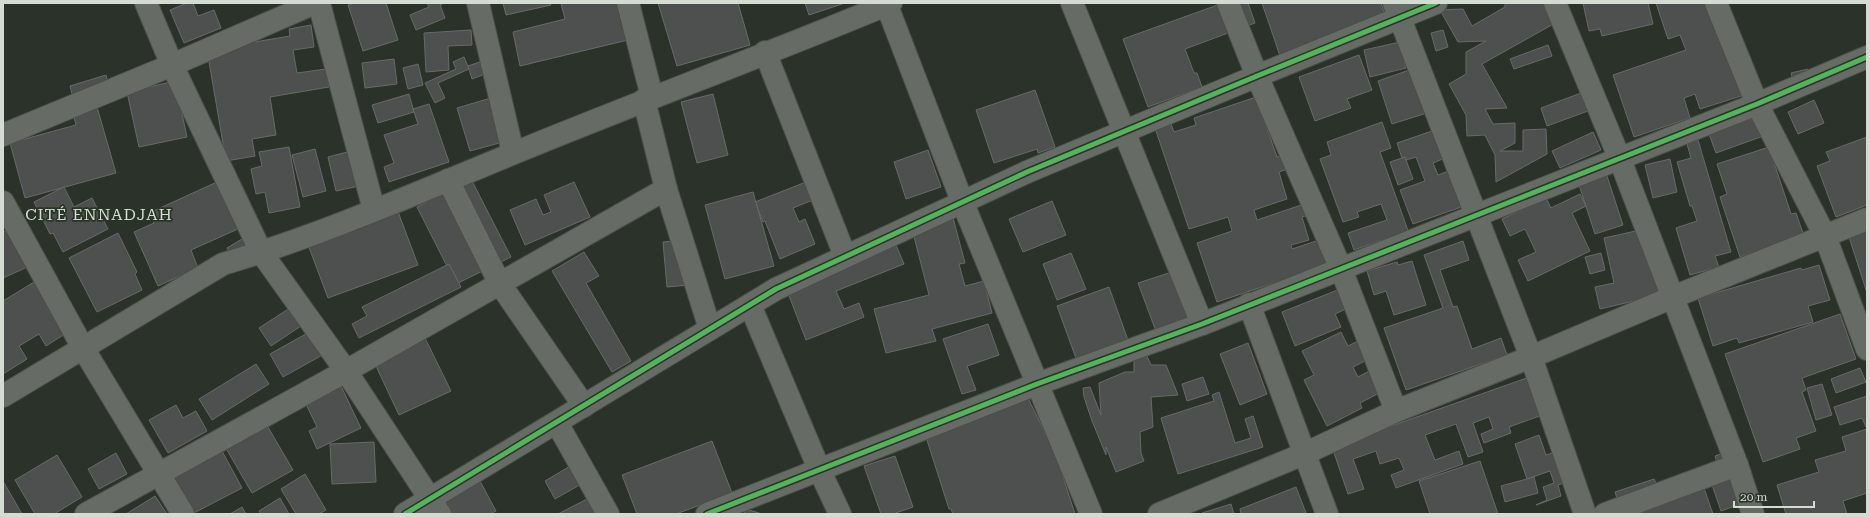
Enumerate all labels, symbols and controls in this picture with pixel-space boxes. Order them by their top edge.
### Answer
district label: CITÉ ENNADJAH [25,205,173,224]
scale bar [1734,483,1814,509]
text: 20 m [1740,490,1767,504]

